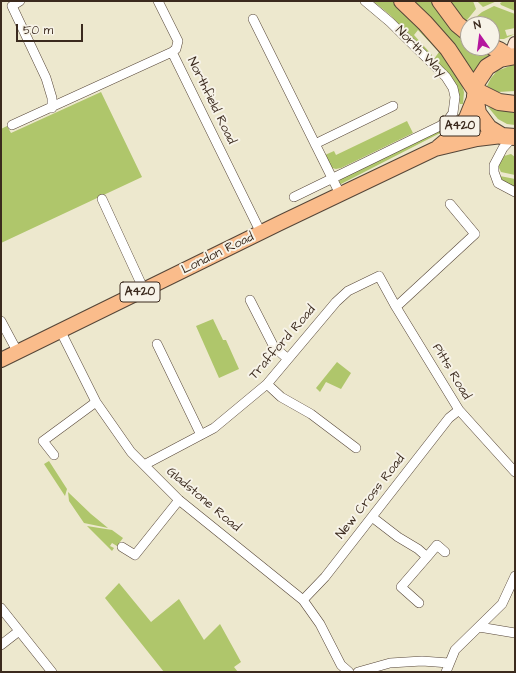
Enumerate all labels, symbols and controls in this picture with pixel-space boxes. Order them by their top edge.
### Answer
scale bar [18,16,85,42]
north arrow [460,16,500,56]
text: N [472,17,482,33]
text: 50 m [23,22,53,39]
street label: North Way [391,23,449,81]
street label: Northfield Road [183,55,239,147]
road number: A420 [440,116,480,136]
street label: London Road [179,230,257,278]
road number: A420 [120,282,160,302]
street label: Trafford Road [246,303,320,383]
street label: Pitts Road [428,341,474,403]
street label: New Cross Road [333,452,409,542]
street label: Gladstone Road [163,464,243,536]

